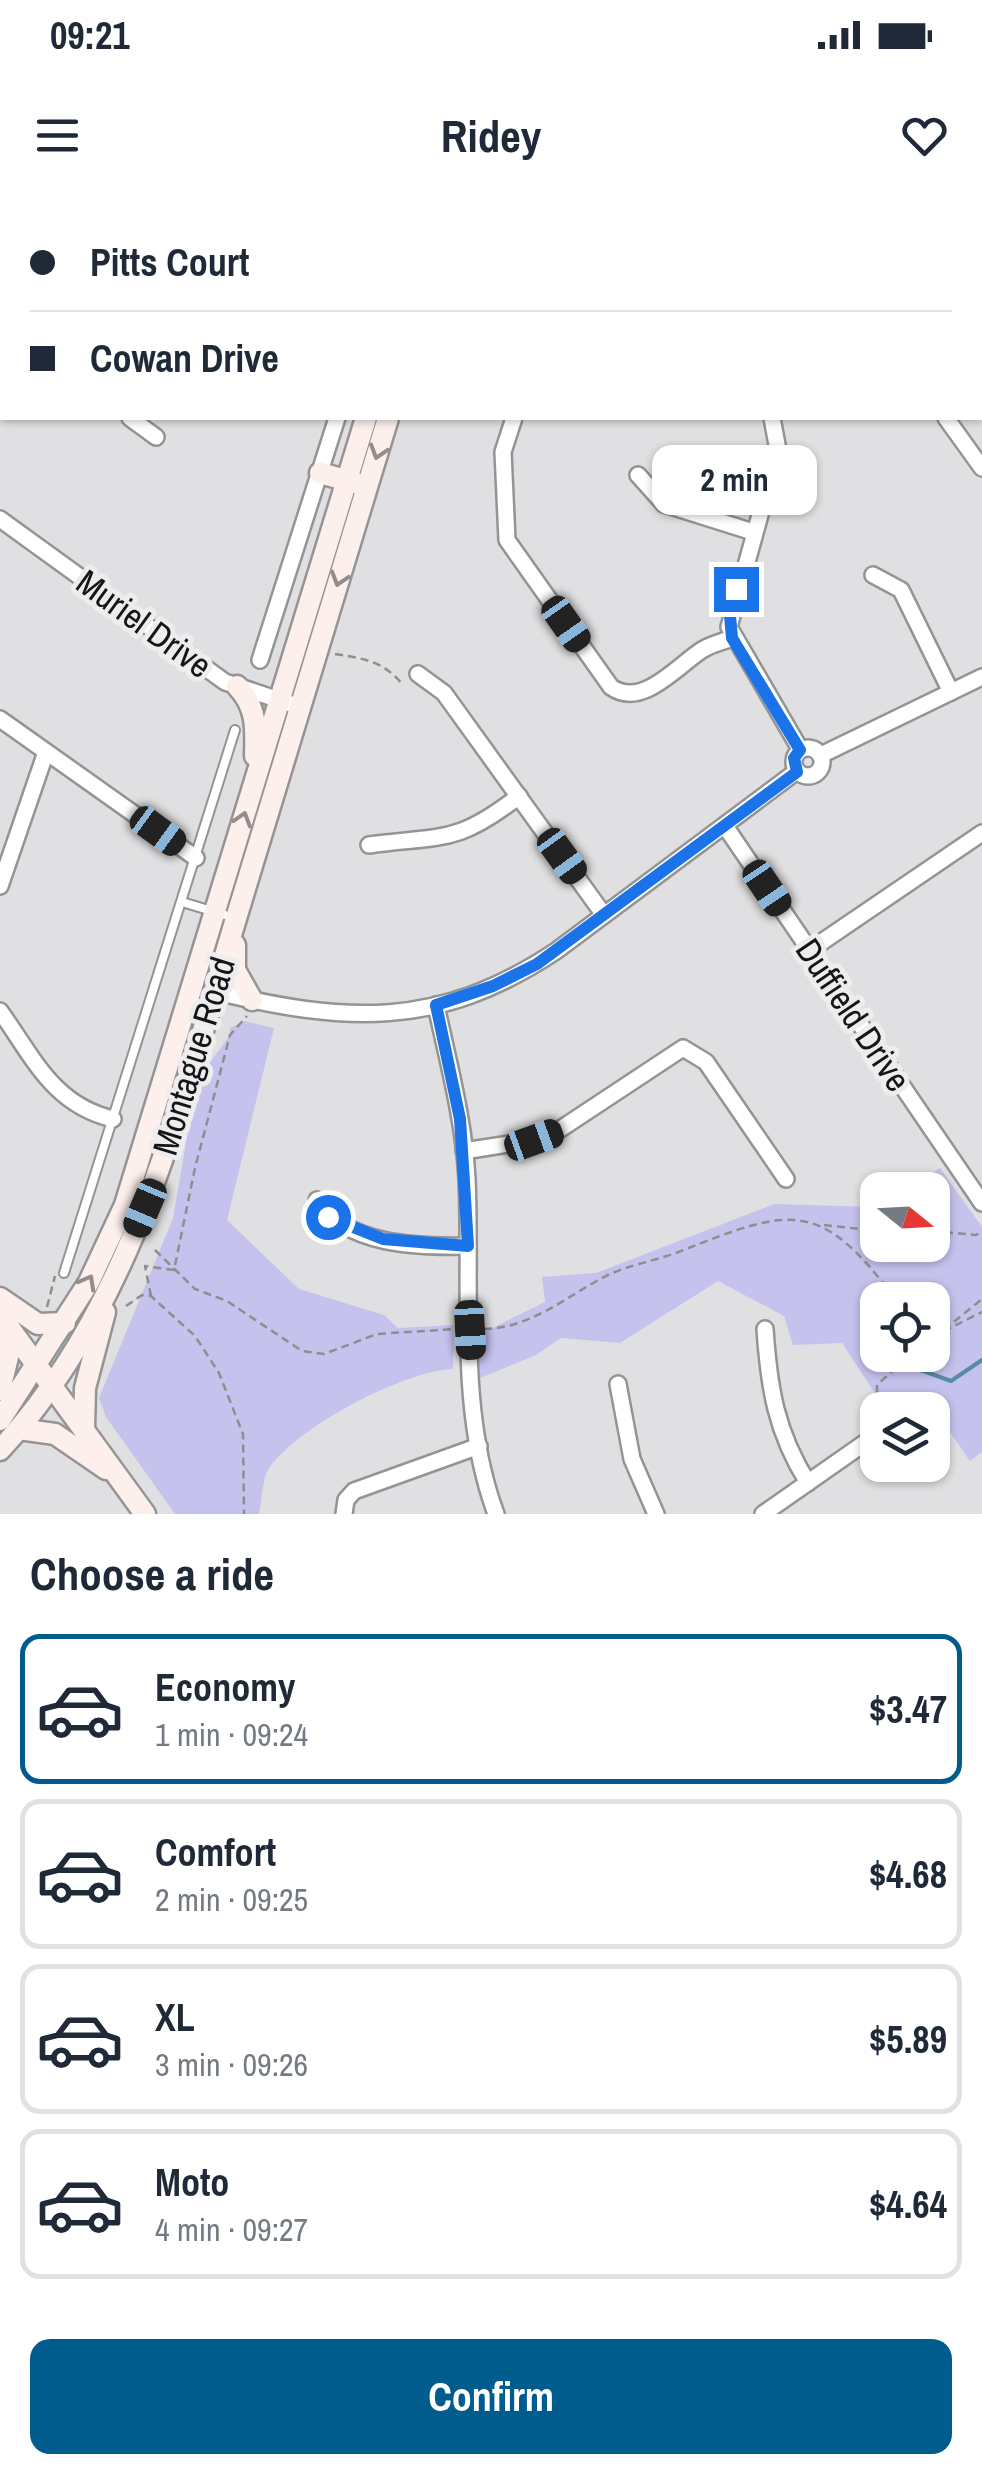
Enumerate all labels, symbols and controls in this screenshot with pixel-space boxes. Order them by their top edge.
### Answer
text: 09:21 [50,10,130,61]
text: Ridey [441,105,541,166]
icon: menu [30,108,85,163]
icon: heart [897,108,952,163]
text: Pitts Court [90,237,249,288]
text: Cowan Drive [90,333,279,384]
one-way arrow [369,442,390,459]
callout: 2 min [654,444,818,514]
text: 2 min [700,458,769,501]
street label: Muriel Drive [67,559,221,689]
route end [714,567,759,612]
one-way arrow [330,570,351,587]
car [537,591,595,657]
car [125,801,191,861]
one-way arrow [232,812,252,829]
car [532,823,592,889]
car [738,855,796,921]
street label: Duffield Drive [785,929,922,1100]
street label: Montague Road [141,951,246,1160]
car [501,1116,567,1164]
north arrow [860,1172,950,1262]
map controls [860,1172,950,1482]
car [119,1175,171,1241]
route start [306,1195,351,1240]
one-way arrow [76,1275,96,1293]
button: locate [860,1282,950,1372]
car [453,1299,487,1361]
button: layers [860,1392,950,1482]
text: Choose a ride [30,1543,274,1604]
text: Economy [155,1662,295,1713]
icon: car [35,1664,125,1754]
text: $3.47 [869,1684,947,1735]
text: 1 min · 09:24 [155,1713,308,1756]
text: Comfort [155,1827,276,1878]
icon: car [35,1829,125,1919]
text: $4.68 [869,1849,947,1900]
text: 2 min · 09:25 [155,1878,308,1921]
text: XL [155,1992,195,2043]
icon: car [35,1994,125,2084]
text: $5.89 [869,2014,947,2065]
text: 3 min · 09:26 [155,2043,308,2086]
text: Moto [155,2157,229,2208]
icon: car [35,2159,125,2249]
text: $4.64 [869,2179,947,2230]
text: 4 min · 09:27 [155,2208,308,2251]
button: Confirm [30,2339,952,2454]

